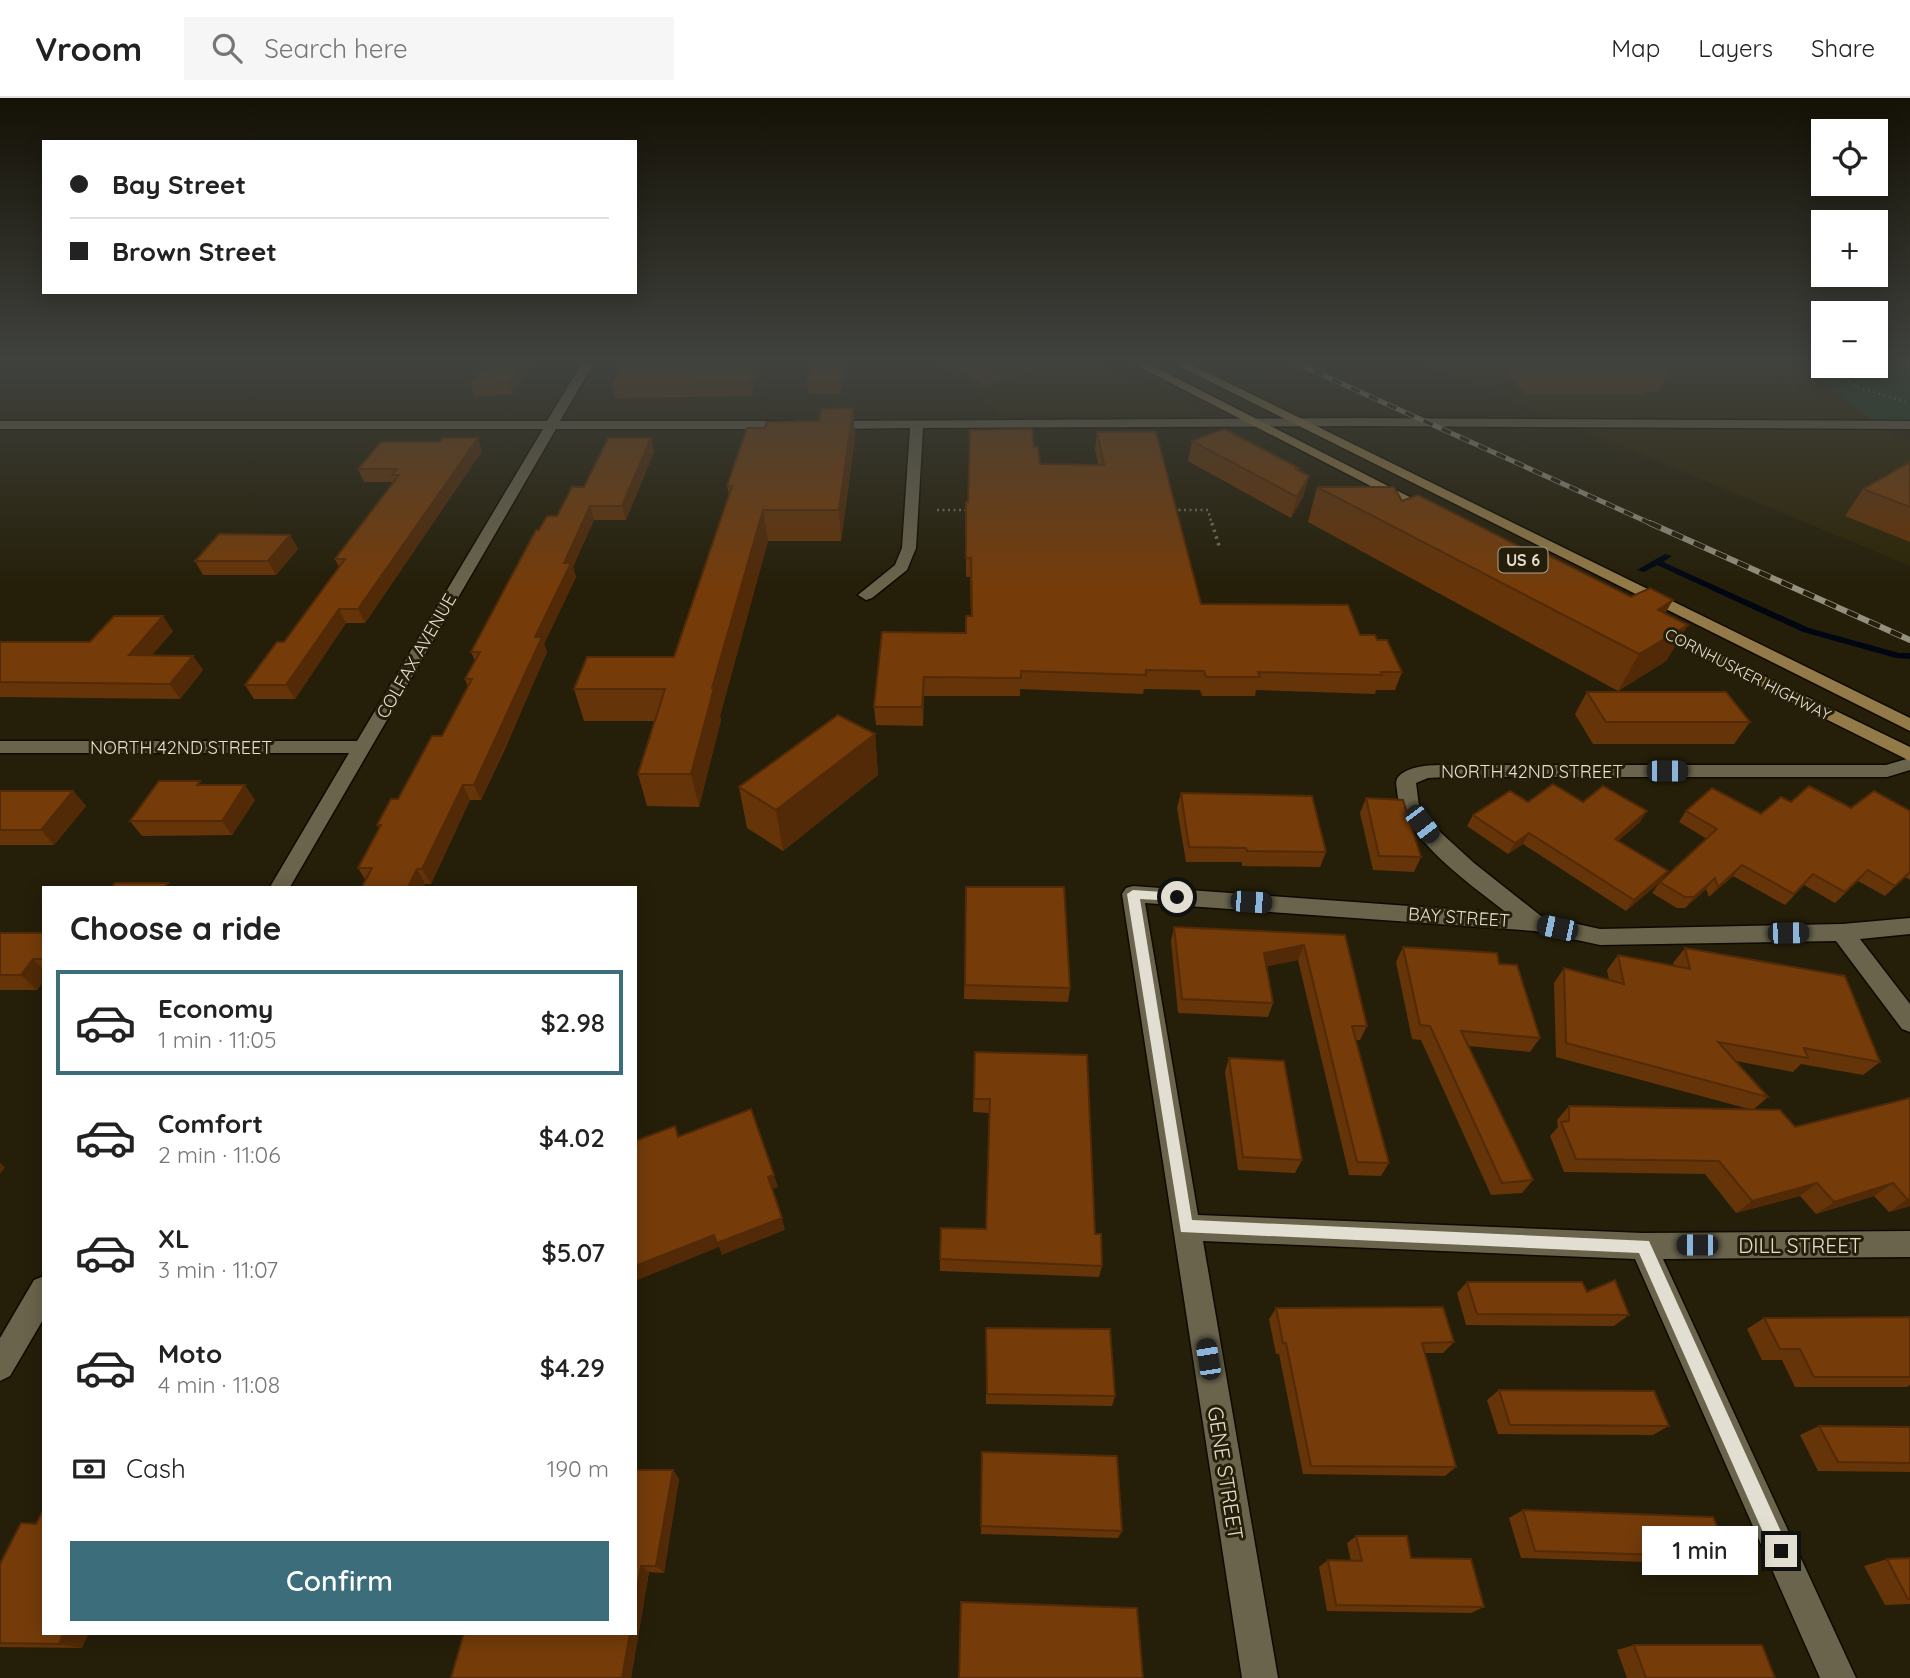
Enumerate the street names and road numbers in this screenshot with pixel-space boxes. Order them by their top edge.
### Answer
road number: US 6 [1498,547,1548,573]
street label: COLFAX AVENUE [371,589,461,723]
street label: CORNHUSKER HIGHWAY [1662,623,1834,725]
street label: NORTH 42ND STREET [90,736,272,759]
street label: NORTH 42ND STREET [1441,760,1623,783]
street label: BAY STREET [1407,902,1511,932]
street label: DILL STREET [1738,1232,1862,1258]
street label: GENE STREET [1203,1405,1249,1541]

